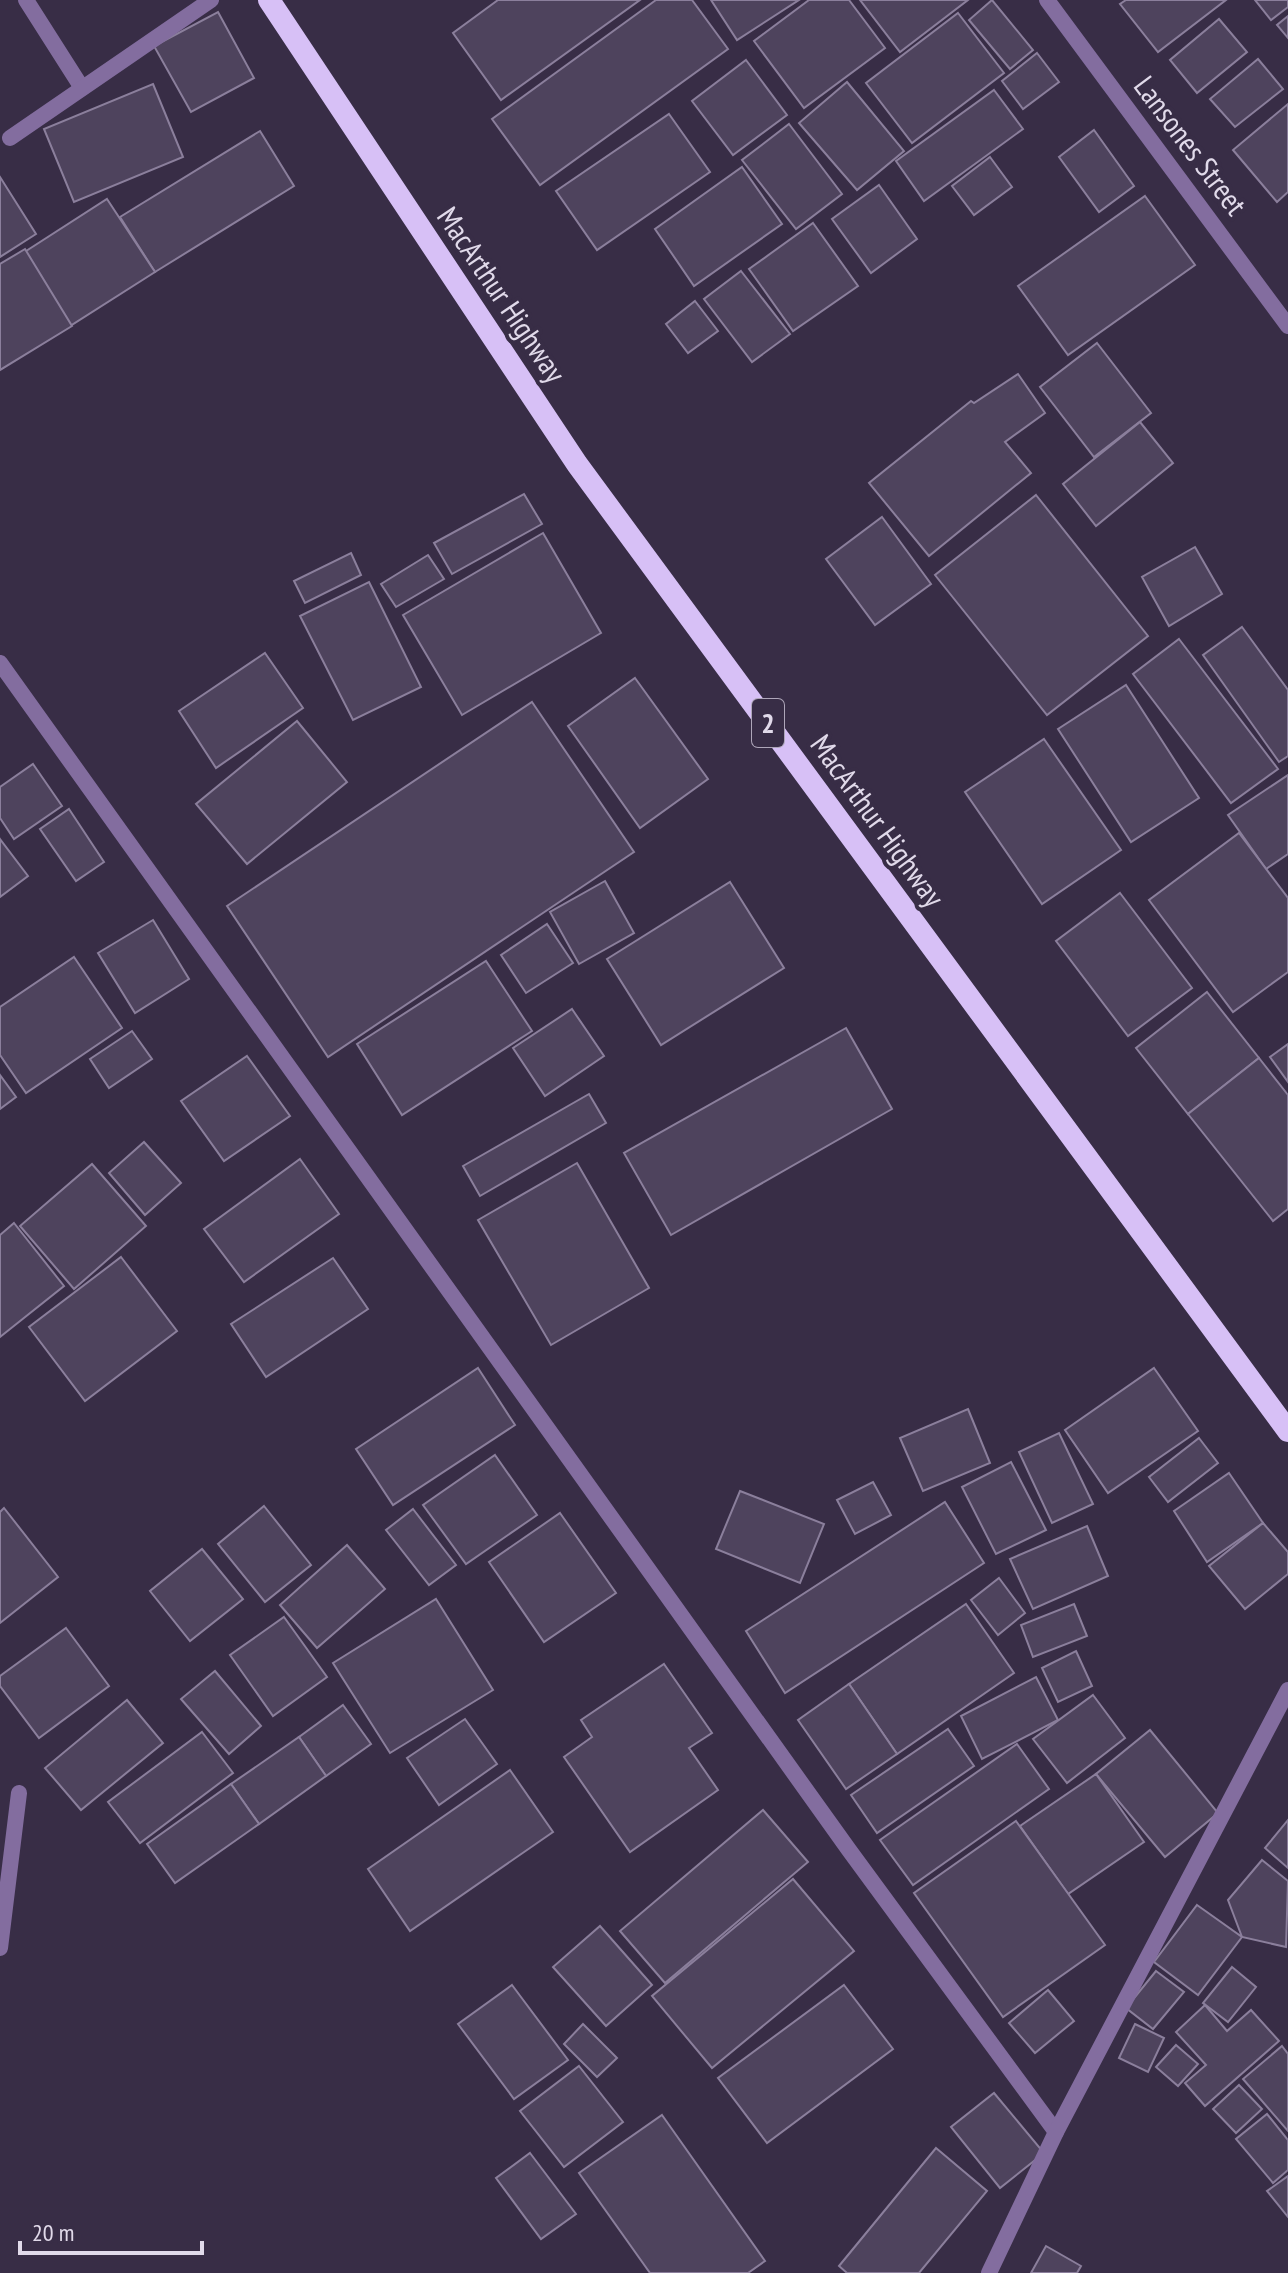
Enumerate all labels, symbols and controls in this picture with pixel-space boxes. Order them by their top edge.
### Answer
street label: Lansones Street [1126,68,1257,223]
street label: MacArthur Highway [429,199,576,390]
road number: 2 [752,699,784,747]
street label: MacArthur Highway [803,726,954,915]
scale bar [20,2205,202,2255]
text: 20 m [32,2217,74,2248]

